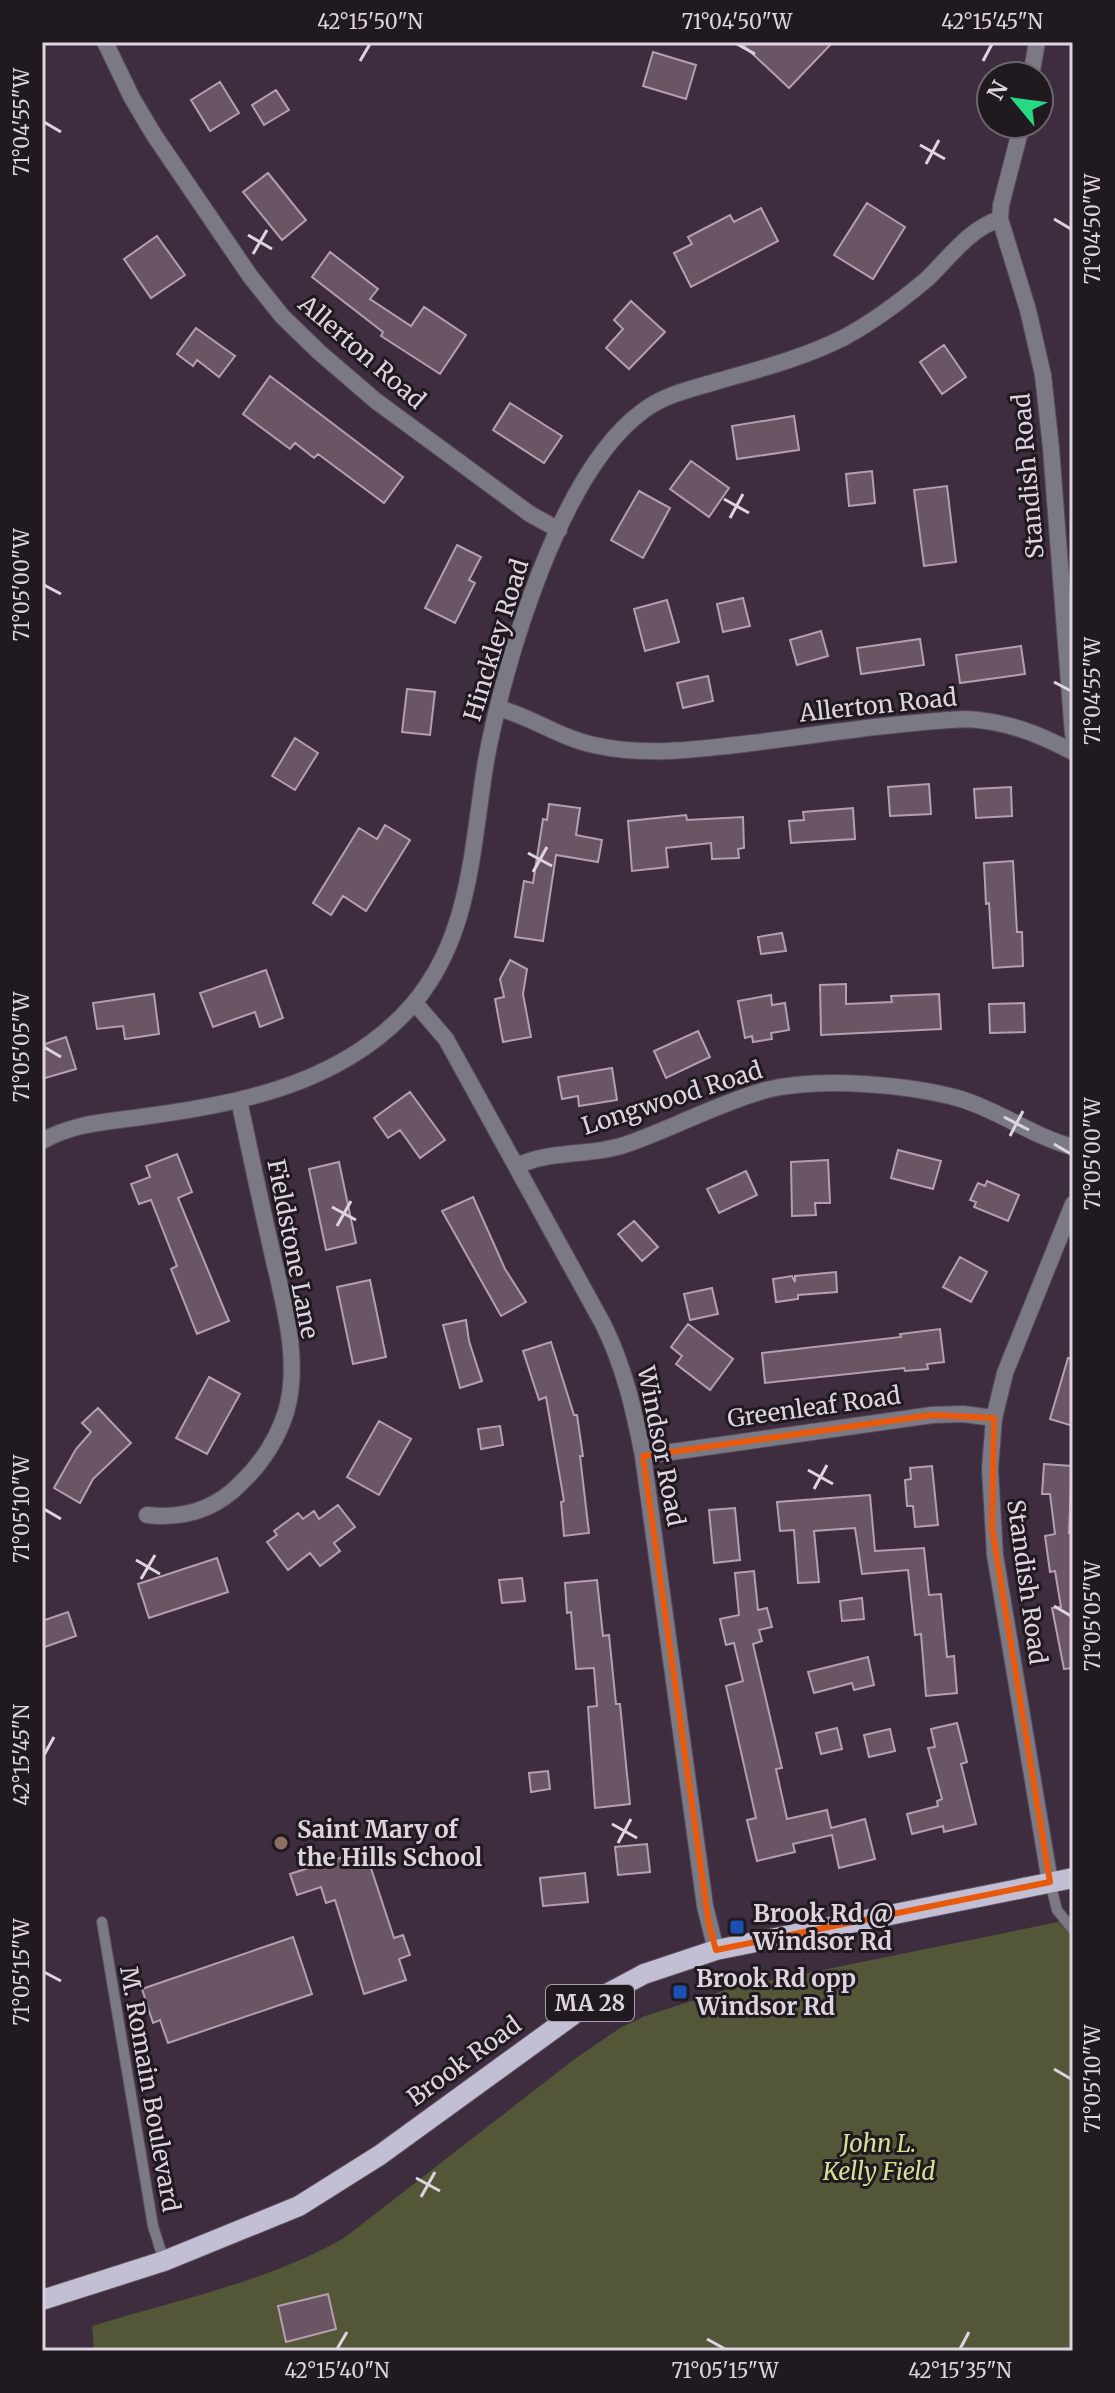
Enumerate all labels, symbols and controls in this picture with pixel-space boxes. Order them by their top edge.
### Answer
text: 42°15'50"N [317,9,423,34]
text: 71°04'50"W [682,9,793,34]
text: 42°15'45"N [941,9,1043,34]
north arrow [975,60,1055,140]
text: 71°04'55"W [9,67,34,176]
text: N [981,75,1014,105]
text: 71°04'50"W [1080,173,1105,284]
street label: Allerton Road [291,288,432,416]
street label: Standish Road [1005,392,1051,560]
text: 71°05'00"W [9,528,34,641]
street label: Hinckley Road [457,555,535,725]
text: 71°04'55"W [1080,636,1105,745]
street label: Allerton Road [797,681,958,729]
text: 71°05'05"W [9,991,34,1102]
street label: Longwood Road [578,1054,766,1142]
text: 71°05'00"W [1080,1097,1105,1210]
street label: Fieldstone Lane [260,1157,326,1341]
street label: Windsor Road [630,1362,692,1529]
street label: Greenleaf Road [725,1380,903,1434]
text: 71°05'10"W [9,1454,34,1563]
street label: Standish Road [1000,1498,1054,1666]
text: 71°05'05"W [1080,1560,1105,1671]
text: 42°15'45"N [9,1704,34,1806]
place label: Saint Mary of the Hills School [297,1814,483,1873]
marker: Saint Mary of the Hills School [272,1834,290,1852]
place label: Brook Rd @ Windsor Rd [752,1898,894,1957]
text: 71°05'15"W [9,1918,34,2025]
marker: Brook Rd @ Windsor Rd [728,1918,746,1936]
place label: Brook Rd opp Windsor Rd [695,1963,856,2022]
street label: M. Romain Boulevard [113,1964,187,2214]
marker: Brook Rd opp Windsor Rd [671,1983,689,2001]
road number: MA 28 [546,1985,634,2021]
street label: Brook Road [401,2009,527,2113]
text: 71°05'10"W [1080,2024,1105,2133]
park label: John L. Kelly Field [822,2128,935,2187]
text: 42°15'40"N [285,2358,390,2383]
text: 71°05'15"W [672,2358,779,2383]
text: 42°15'35"N [908,2358,1012,2383]

